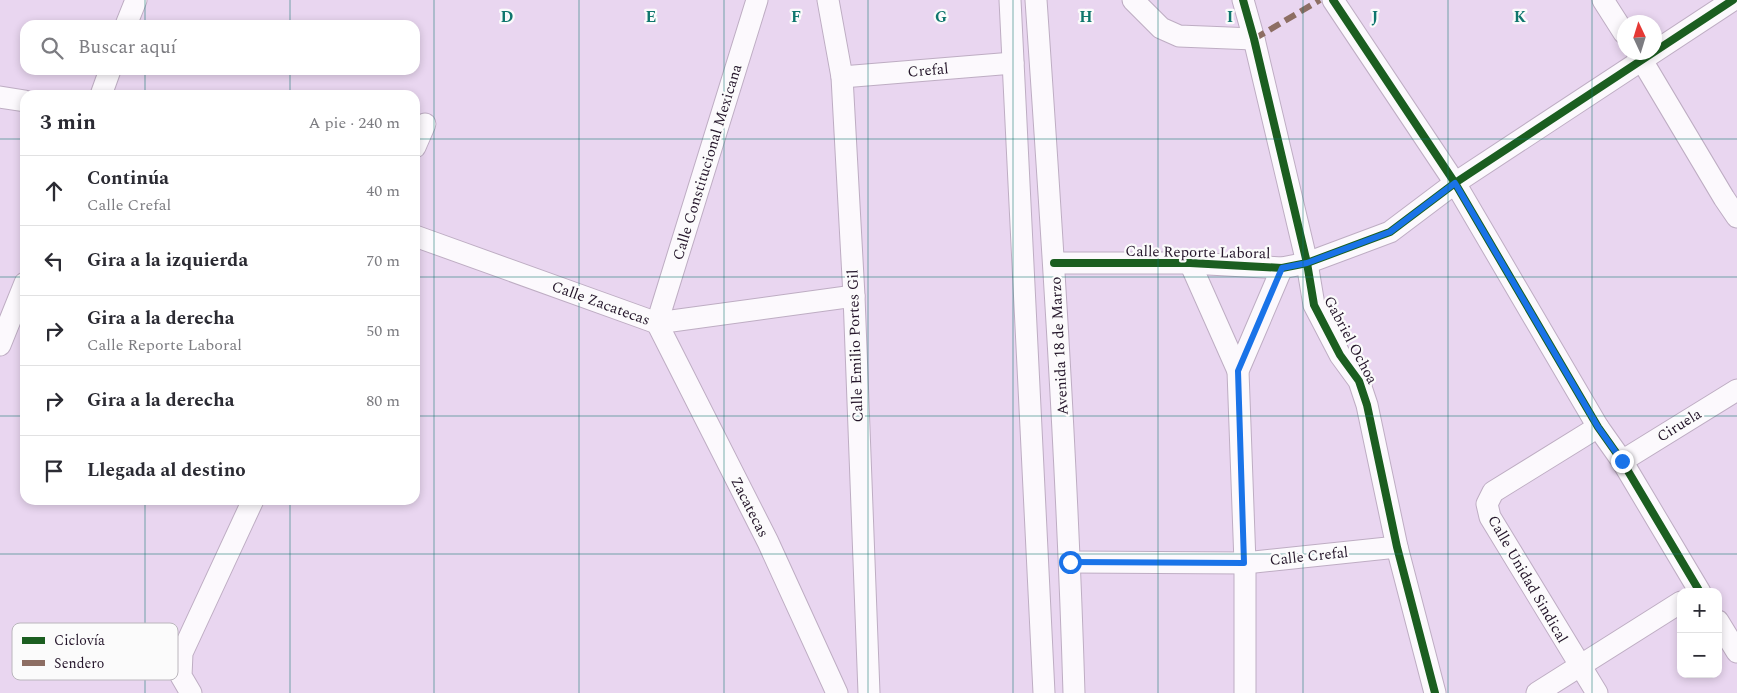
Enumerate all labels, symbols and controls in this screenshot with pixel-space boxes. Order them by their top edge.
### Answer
text: D [501,5,514,29]
text: E [646,5,656,29]
text: F [791,5,801,29]
text: G [935,5,947,29]
text: H [1079,5,1093,29]
text: I [1227,5,1233,29]
text: J [1372,5,1379,29]
text: K [1514,5,1527,29]
north arrow [1617,15,1662,60]
search box [20,20,420,75]
text: Buscar aquí [78,33,177,62]
icon: search [38,34,66,62]
street label: Crefal [907,57,949,84]
street label: Calle Constitucional Mexicana [667,61,748,263]
text: 3 min [40,107,96,139]
text: A pie · 240 m [308,111,400,135]
text: Continúa [87,164,169,193]
icon: ahead [40,177,68,205]
text: 40 m [366,179,400,203]
text: Calle Crefal [87,193,171,217]
street label: Calle Reporte Laboral [1125,240,1271,265]
text: Gira a la izquierda [87,246,248,275]
icon: left [40,247,68,275]
text: 70 m [366,249,400,273]
street label: Calle Emilio Portes Gil [841,269,870,423]
street label: Calle Zacatecas [548,275,653,332]
street label: Avenida 18 de Marzo [1044,276,1075,416]
street label: Gabriel Ochoa [1318,292,1384,389]
text: Gira a la derecha [87,304,234,333]
icon: right [40,317,68,345]
text: 50 m [366,319,400,343]
text: Calle Reporte Laboral [87,333,242,357]
text: Gira a la derecha [87,386,234,415]
icon: right [40,387,68,415]
text: 80 m [366,389,400,413]
street label: Ciruela [1652,402,1707,448]
route end [1611,450,1634,473]
text: Llegada al destino [87,456,246,485]
icon: arrive [40,457,68,485]
street label: Zacatecas [725,473,775,541]
street label: Calle Unidad Sindical [1482,511,1574,648]
street label: Calle Crefal [1269,541,1349,572]
route start [1059,551,1082,574]
map controls [1677,588,1722,678]
button: + [1677,588,1722,633]
legend [12,623,178,680]
text: Ciclovía [54,630,105,651]
button: − [1677,633,1722,678]
text: Sendero [54,653,104,674]

